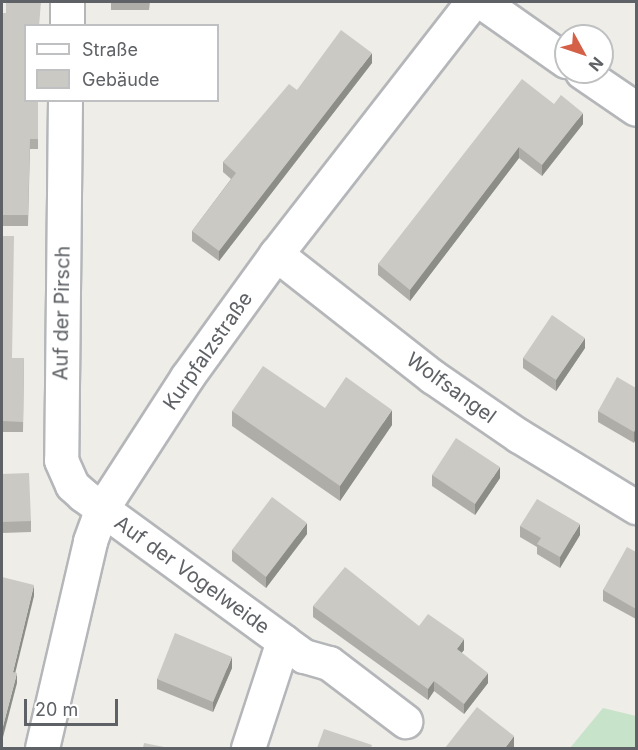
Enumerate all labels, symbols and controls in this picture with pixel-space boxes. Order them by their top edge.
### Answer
legend [24,24,219,102]
north arrow [554,24,614,84]
text: Straße [82,39,138,60]
text: N [585,53,608,75]
text: Gebäude [82,69,159,90]
street label: Auf der Pirsch [49,245,75,381]
street label: Kurpfalzstraße [158,287,258,415]
street label: Wolfsangel [402,347,500,429]
street label: Auf der Vogelweide [110,511,274,639]
scale bar [27,687,122,725]
text: 20 m [35,699,78,720]

